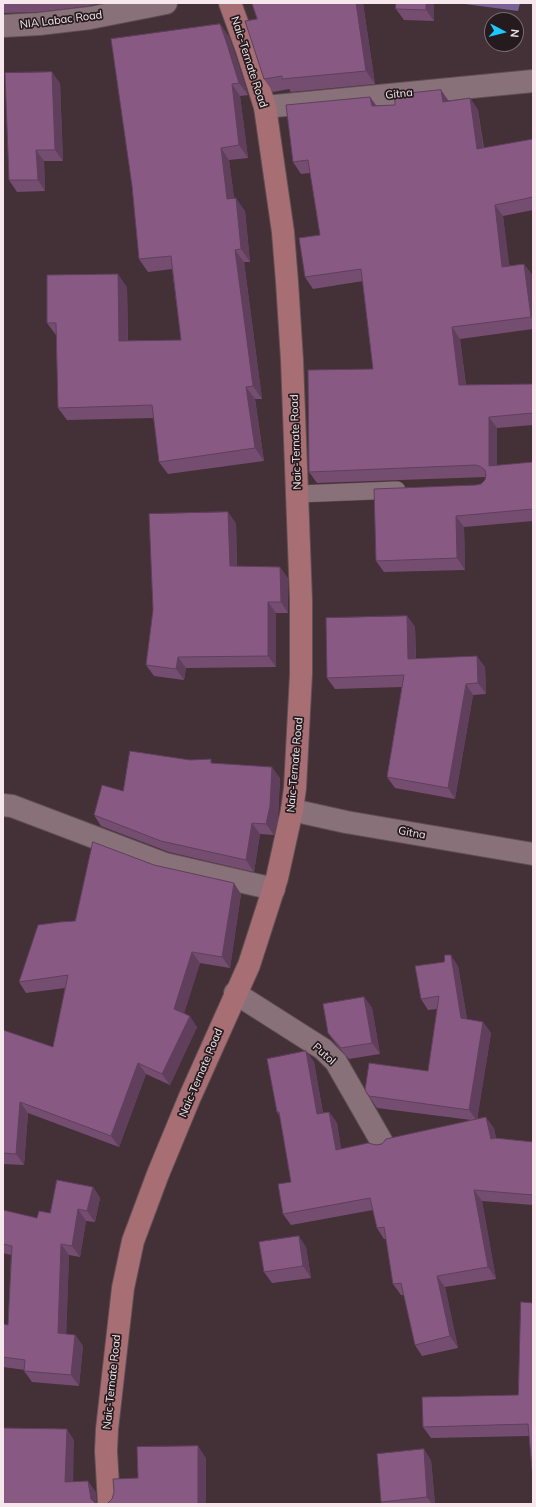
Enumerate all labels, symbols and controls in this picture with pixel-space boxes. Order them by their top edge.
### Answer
street label: NIA Labac Road [19,8,103,32]
north arrow [484,12,524,52]
street label: Naic-Ternate Road [228,15,270,109]
text: N [507,28,522,38]
street label: Gitna [385,86,413,102]
street label: Naic-Ternate Road [288,394,304,490]
street label: Naic-Ternate Road [284,717,306,813]
street label: Gitna [397,824,427,842]
street label: Naic-Ternate Road [176,1027,226,1119]
street label: Putol [310,1040,338,1068]
street label: Naic-Ternate Road [100,1334,124,1430]

